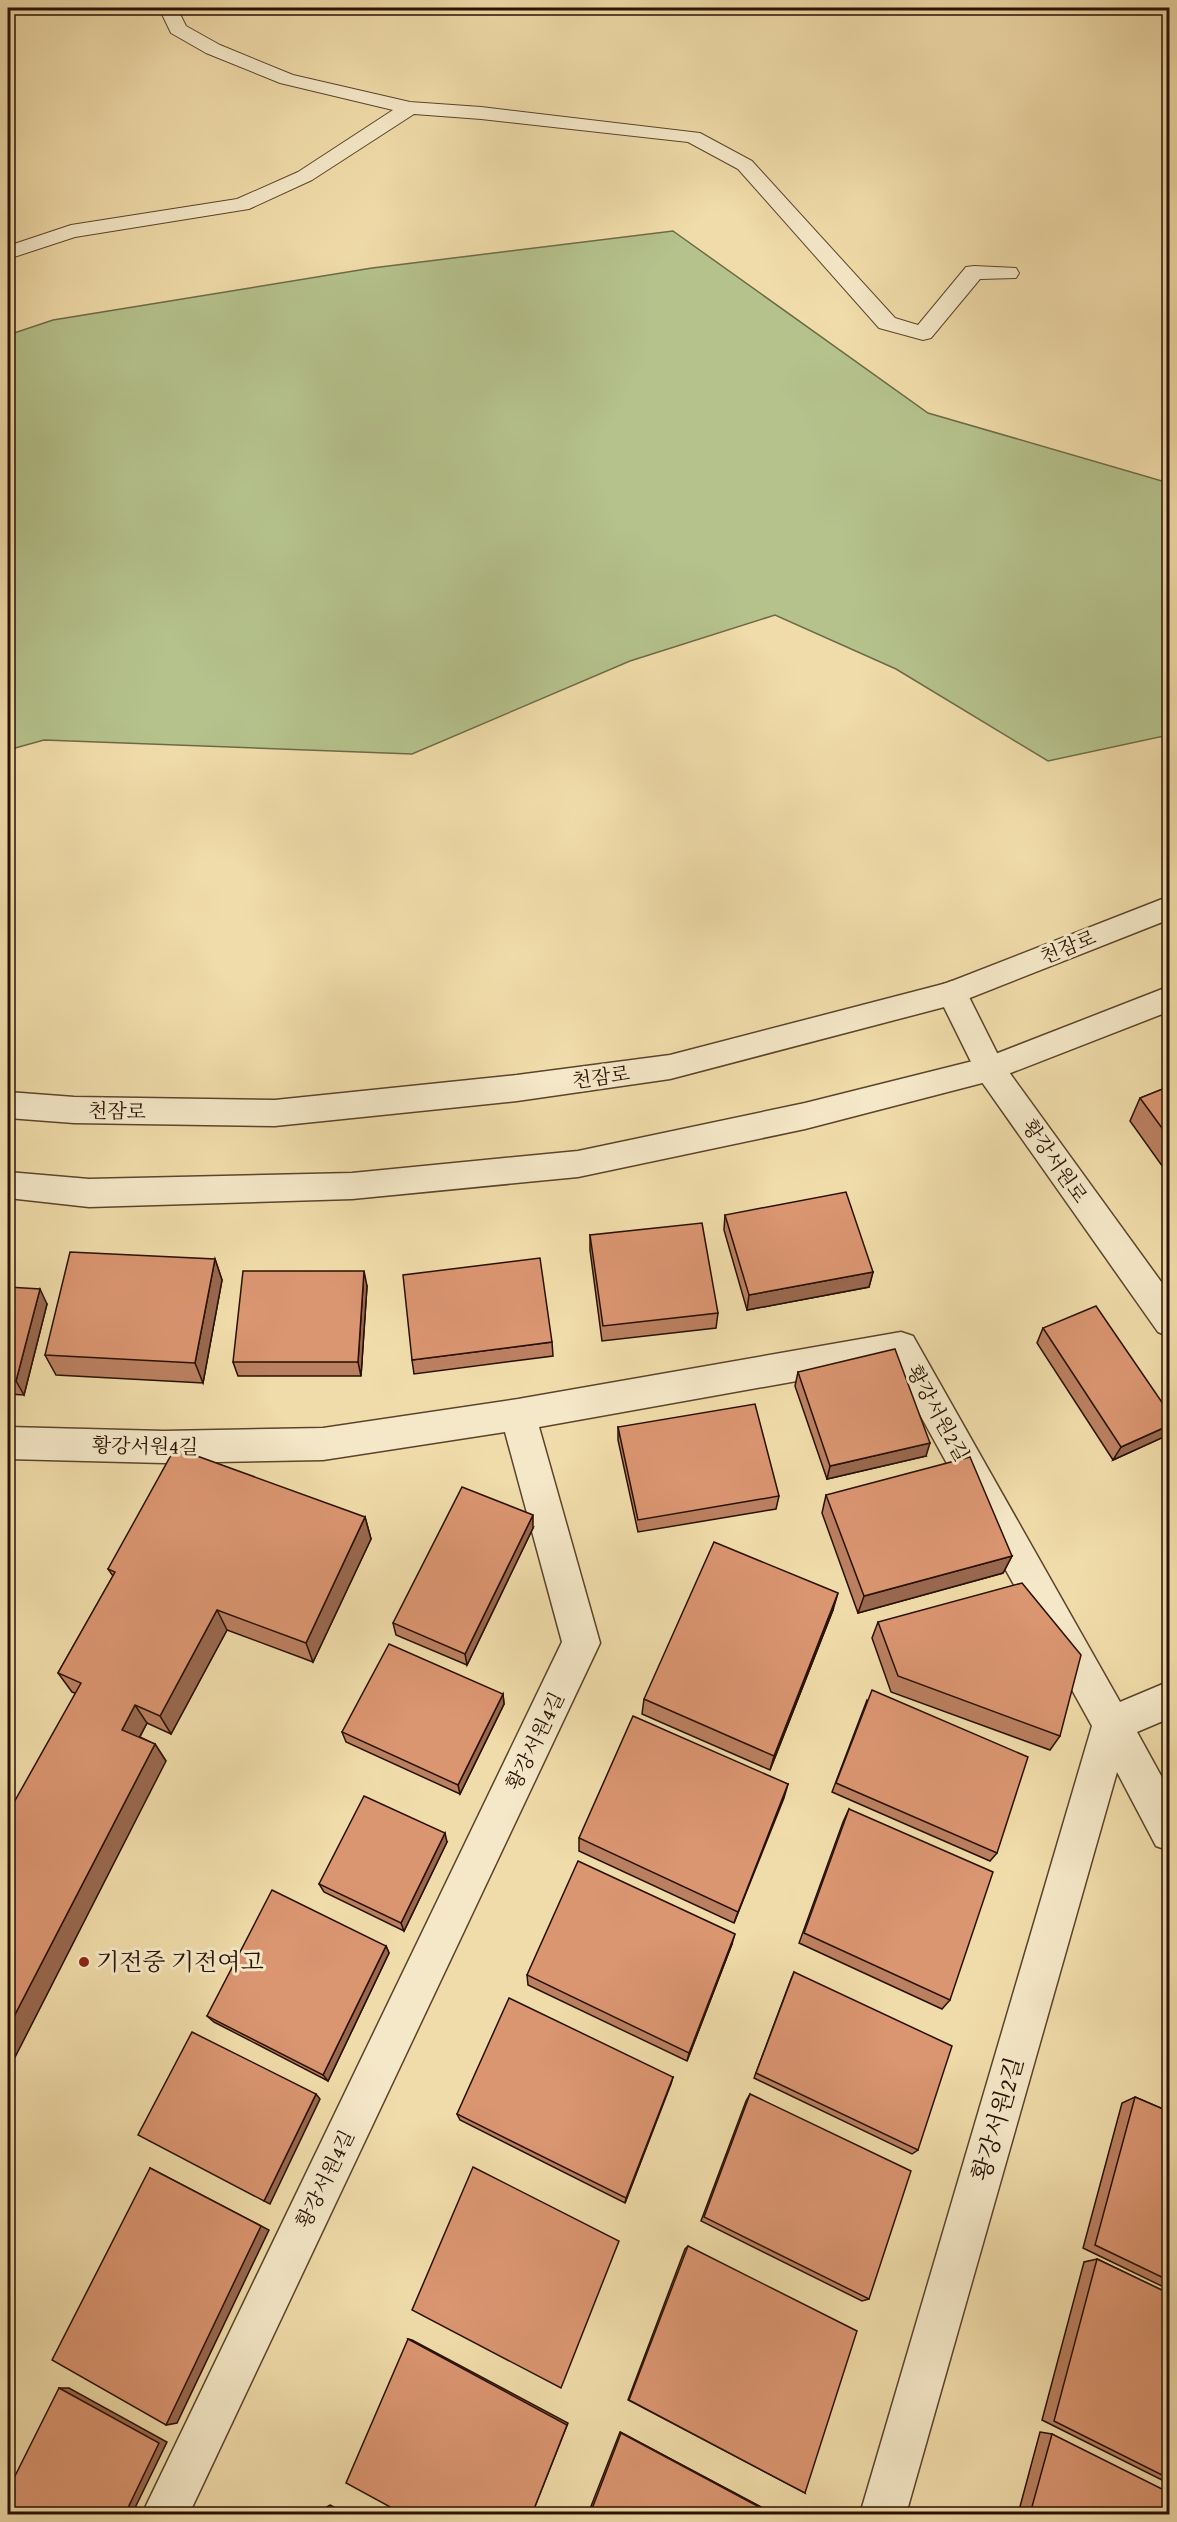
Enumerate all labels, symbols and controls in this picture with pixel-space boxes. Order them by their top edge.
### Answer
street label: 천잠로 [1036,922,1100,971]
street label: 천잠로 [570,1058,632,1095]
street label: 천잠로 [88,1095,146,1126]
street label: 황강서원로 [1016,1113,1095,1209]
street label: 황강서원2길 [900,1359,977,1466]
street label: 황강서원4길 [92,1430,198,1461]
street label: 황강서원4길 [498,1687,571,1795]
place label: 기전중 기전여고 [96,1944,264,1979]
marker: 기전중 기전여고 [77,1955,91,1969]
street label: 황강서원2길 [963,2053,1032,2185]
street label: 황강서원4길 [288,2125,361,2233]

